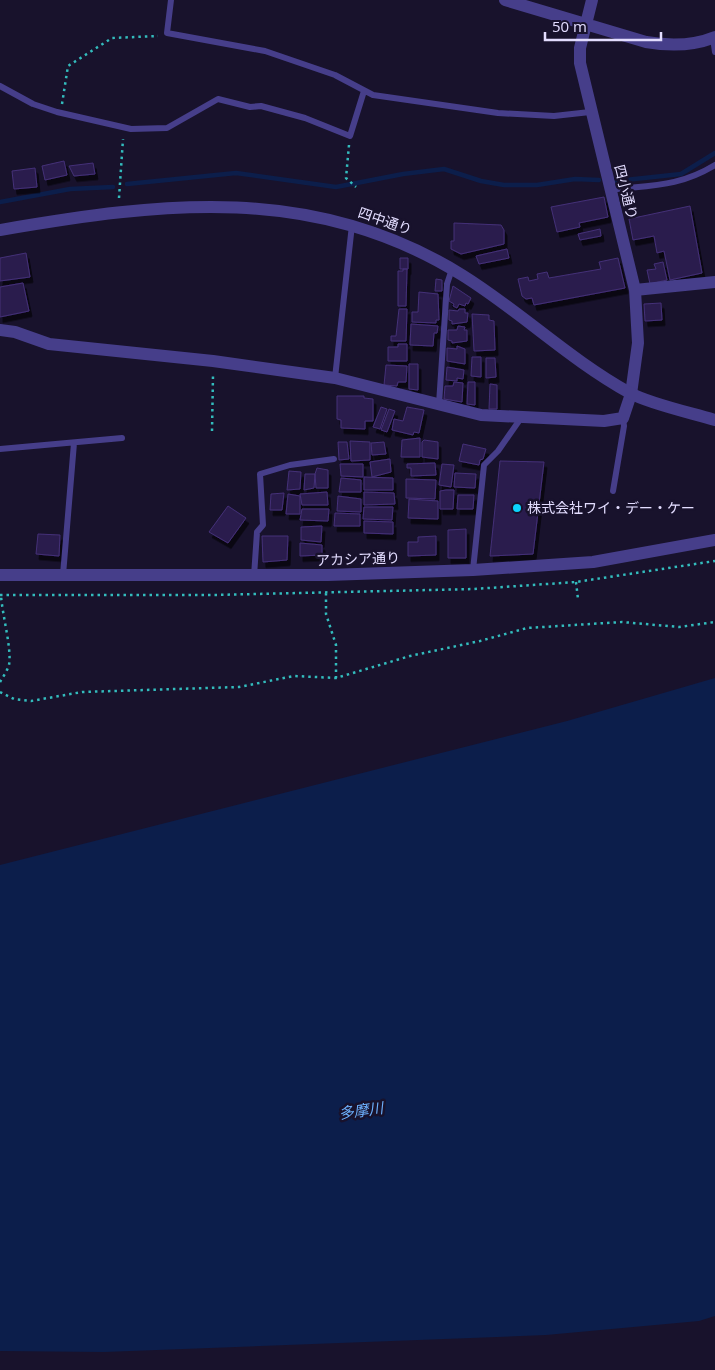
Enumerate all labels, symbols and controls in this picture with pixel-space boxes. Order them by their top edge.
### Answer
scale bar [545,10,661,42]
text: 50 m [552,16,587,36]
street label: 四小通り [610,162,642,221]
street label: 四中通り [356,202,415,239]
place label: 株式会社ワイ・デー・ケー [527,498,695,517]
marker: 株式会社ワイ・デー・ケー [511,502,523,514]
street label: アカシア通り [316,548,400,569]
water label: 多摩川 [337,1097,387,1123]

